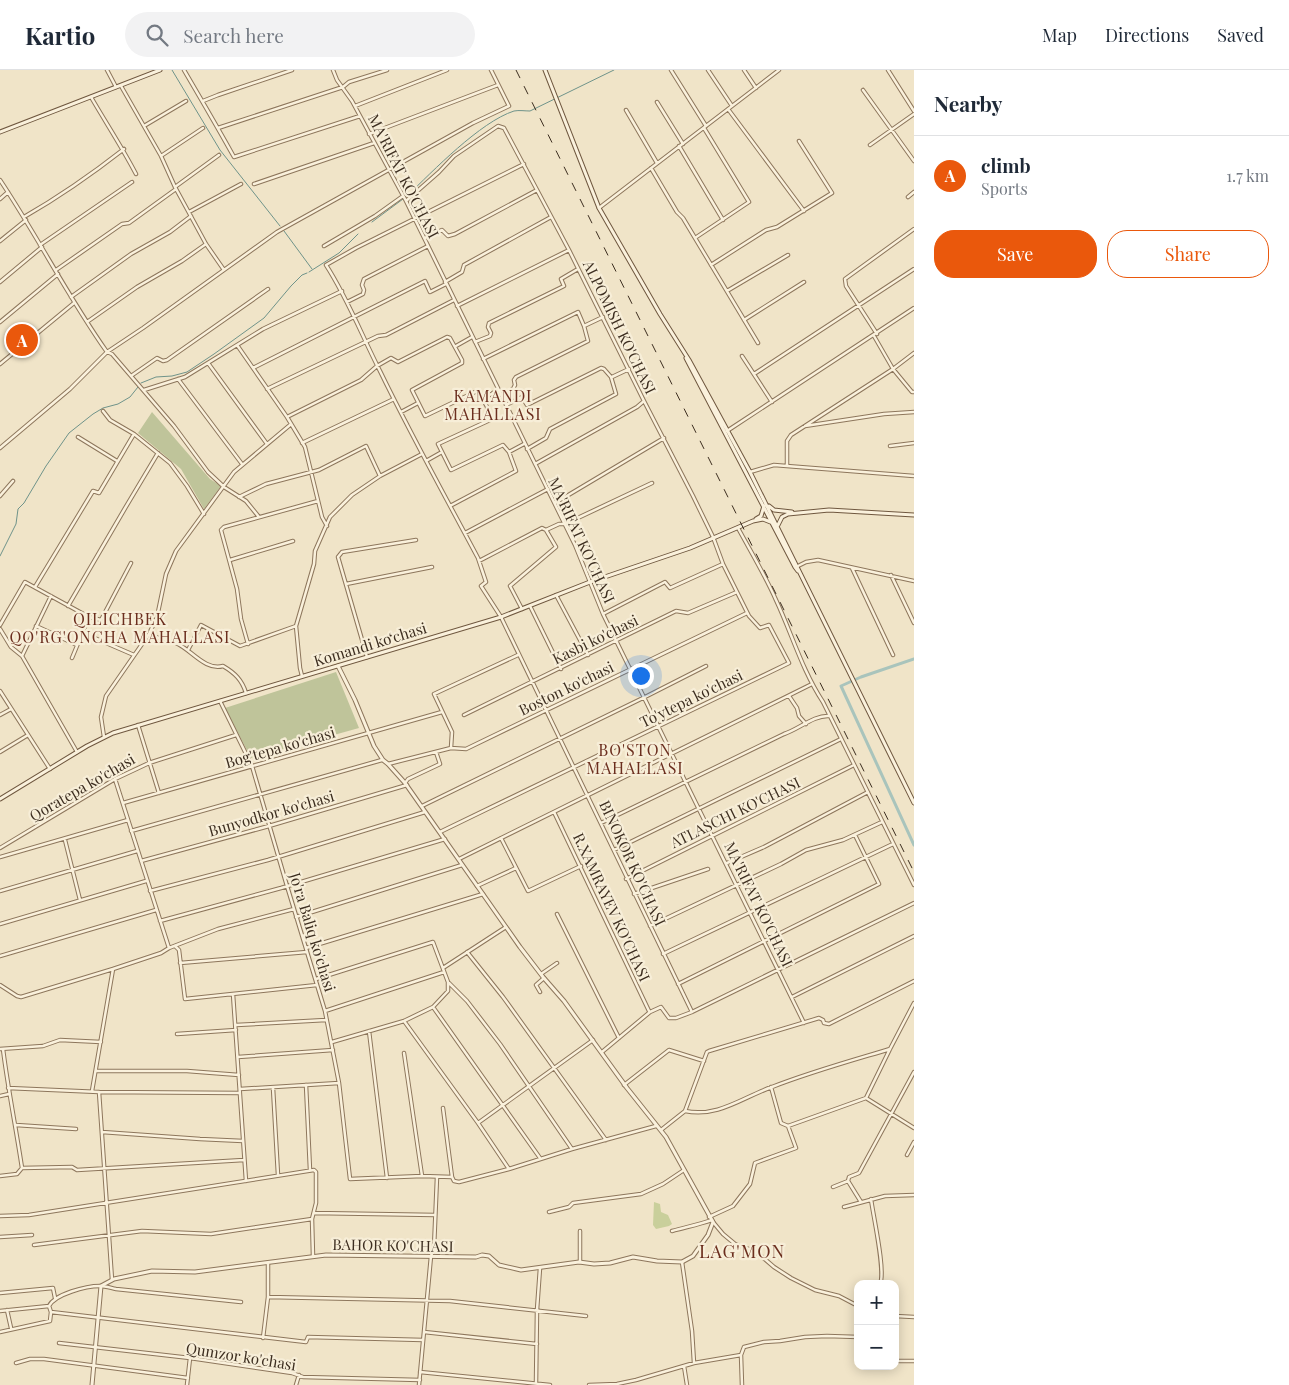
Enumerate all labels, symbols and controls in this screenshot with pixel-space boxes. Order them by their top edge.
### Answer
search box [125,12,475,57]
text: Kartio [25,19,95,51]
icon: search [143,21,171,49]
text: Search here [183,22,284,48]
text: Map [1042,23,1077,47]
text: Directions [1105,23,1189,47]
text: Saved [1217,23,1264,47]
text: Nearby [934,89,1003,117]
street label: MA'RIFAT KO'CHASI [364,111,444,241]
text: climb [981,152,1031,178]
text: A [945,165,955,186]
text: 1.7 km [1226,165,1269,186]
text: Sports [981,178,1028,199]
button: Save [934,230,1097,278]
button: Share [1107,230,1269,278]
street label: ALPOMISH KO'CHASI [578,256,661,397]
pin: A [6,321,38,359]
district label: KAMANDI MAHALLASI [444,385,542,424]
street label: MA'RIFAT KO'CHASI [544,474,620,606]
district label: QILICHBEK QO'RG'ONCHA MAHALLASI [9,608,231,647]
street label: Kasbi ko'chasi [549,609,642,668]
street label: Komandi ko‘chasi [311,617,430,671]
street label: Boston ko'chasi [515,656,617,720]
your location [628,663,654,689]
street label: To'ytepa ko'chasi [636,664,746,732]
street label: Bog'tepa ko'chasi [223,722,338,772]
district label: BO'STON MAHALLASI [586,739,684,778]
street label: Qoratepa ko'chasi [26,748,139,825]
street label: ATLASCHI KO'CHASI [666,772,803,853]
street label: Bunyodkor ko'chasi [206,785,337,841]
street label: BINOKOR KO'CHASI [595,797,671,929]
street label: R.XAMRAYEV KO'CHASI [569,830,655,984]
street label: MA'RIFAT KO'CHASI [720,838,798,970]
street label: Jo'ra Baliq ko'chasi [285,869,341,994]
street label: BAHOR KO'CHASI [332,1234,454,1256]
district label: LAG'MON [699,1239,785,1263]
map controls [854,1280,899,1370]
button: + [854,1280,899,1325]
button: − [854,1325,899,1370]
street label: Qumzor ko'chasi [185,1337,298,1375]

